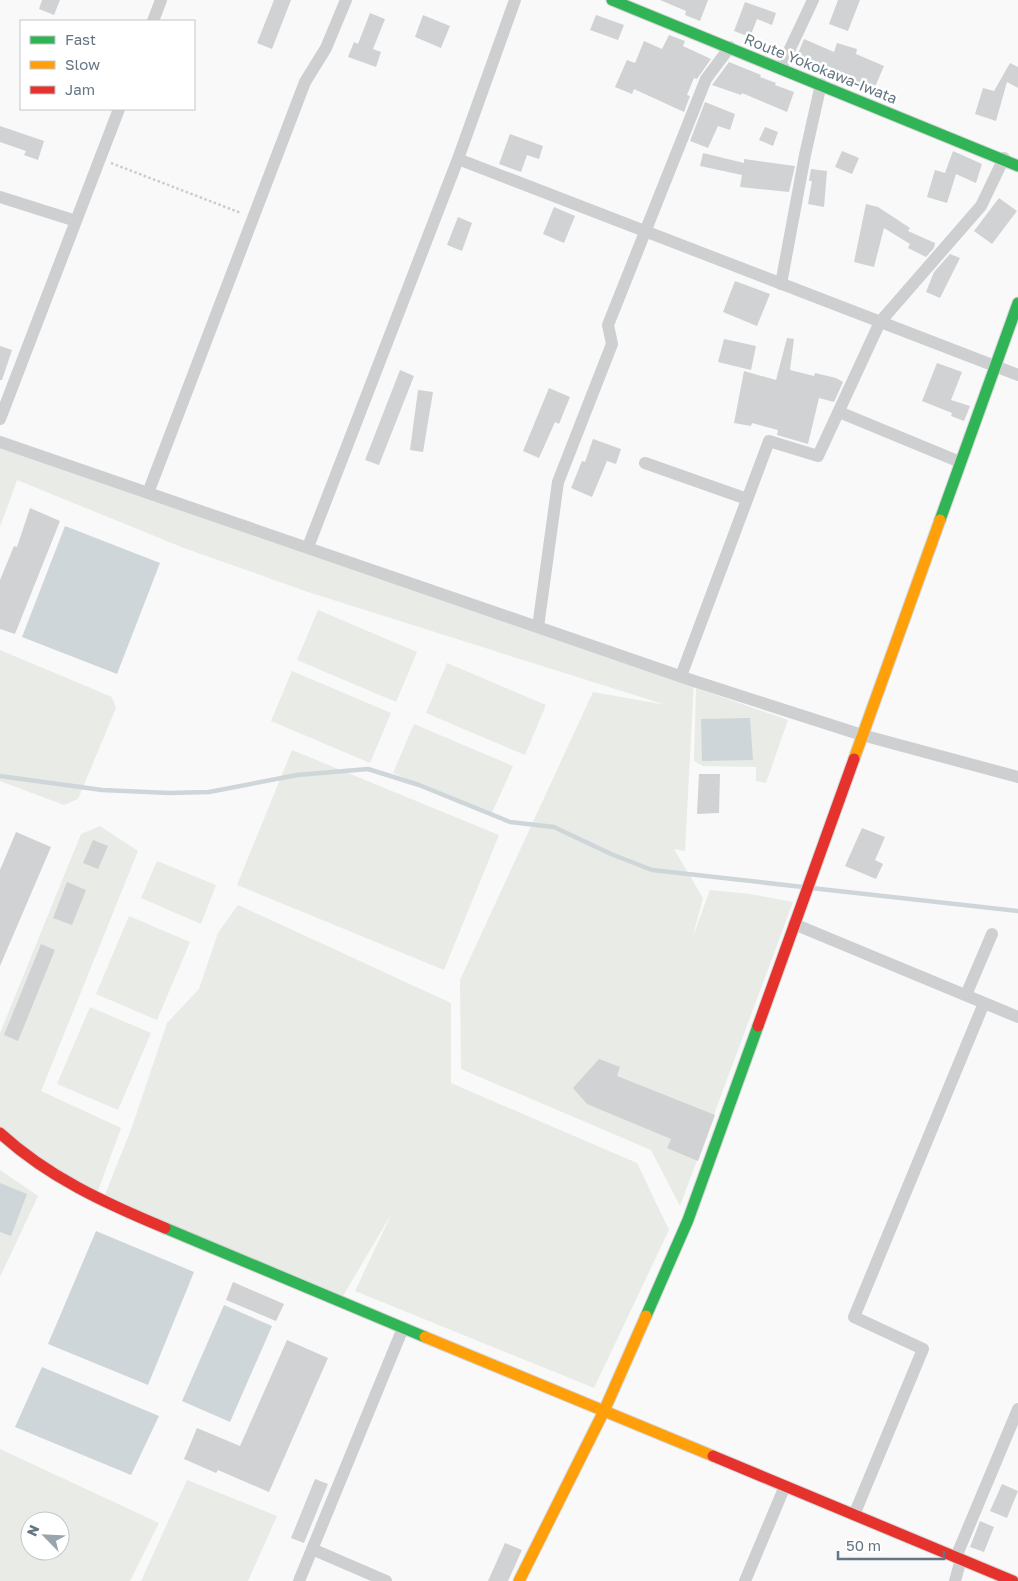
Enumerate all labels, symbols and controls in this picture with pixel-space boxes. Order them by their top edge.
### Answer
legend [20,20,195,110]
street label: Route Yokokawa-Iwata [742,29,900,107]
text: Fast [65,30,96,48]
text: Slow [65,55,100,73]
text: Jam [65,80,95,98]
north arrow [20,1511,70,1561]
text: N [23,1522,43,1539]
scale bar [838,1528,944,1560]
text: 50 m [846,1536,881,1554]

